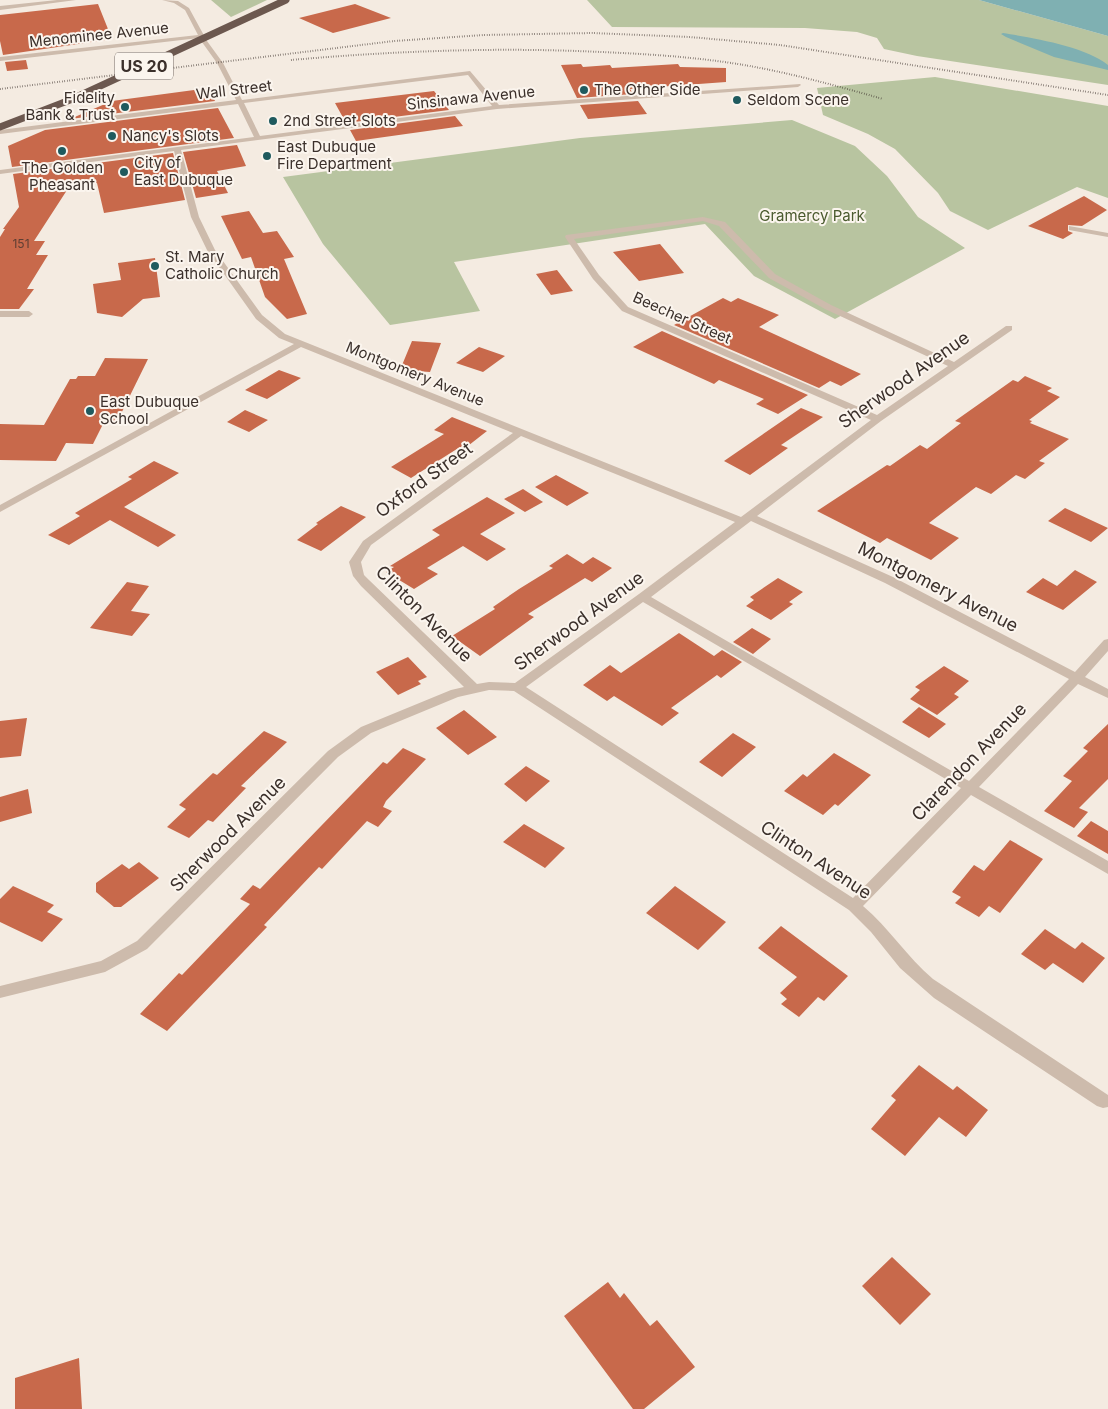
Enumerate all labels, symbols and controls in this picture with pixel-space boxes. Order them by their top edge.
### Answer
street label: Menominee Avenue [28,18,170,51]
road number: US 20 [115,52,173,80]
street label: Wall Street [195,75,273,104]
place label: The Other Side [594,80,701,99]
street label: Sinsinawa Avenue [406,81,536,114]
marker: The Other Side [578,84,590,96]
place label: Fidelity Bank & Trust [25,88,116,124]
place label: Seldom Scene [747,90,849,109]
marker: Seldom Scene [731,94,743,106]
marker: Fidelity Bank & Trust [119,101,131,113]
place label: 2nd Street Slots [283,111,396,130]
marker: 2nd Street Slots [267,115,279,127]
place label: Nancy's Slots [122,126,219,145]
marker: Nancy's Slots [106,130,118,142]
place label: East Dubuque Fire Department [277,137,392,173]
marker: The Golden Pheasant [56,145,68,157]
marker: East Dubuque Fire Department [261,150,273,162]
place label: City of East Dubuque [134,153,233,189]
place label: The Golden Pheasant [21,158,103,194]
marker: City of East Dubuque [118,166,130,178]
park label: Gramercy Park [759,206,866,225]
house number: 151 [12,236,30,251]
place label: St. Mary Catholic Church [165,247,279,283]
marker: St. Mary Catholic Church [149,260,161,272]
street label: Beecher Street [630,287,734,348]
street label: Sherwood Avenue [834,327,973,433]
street label: Montgomery Avenue [343,337,487,410]
place label: East Dubuque School [100,392,199,428]
marker: East Dubuque School [84,405,96,417]
street label: Oxford Street [371,437,476,522]
street label: Montgomery Avenue [855,537,1022,636]
street label: Clinton Avenue [372,561,477,666]
street label: Sherwood Avenue [510,567,648,675]
street label: Clarendon Avenue [907,698,1030,825]
street label: Sherwood Avenue [165,771,290,896]
street label: Clinton Avenue [757,816,876,903]

